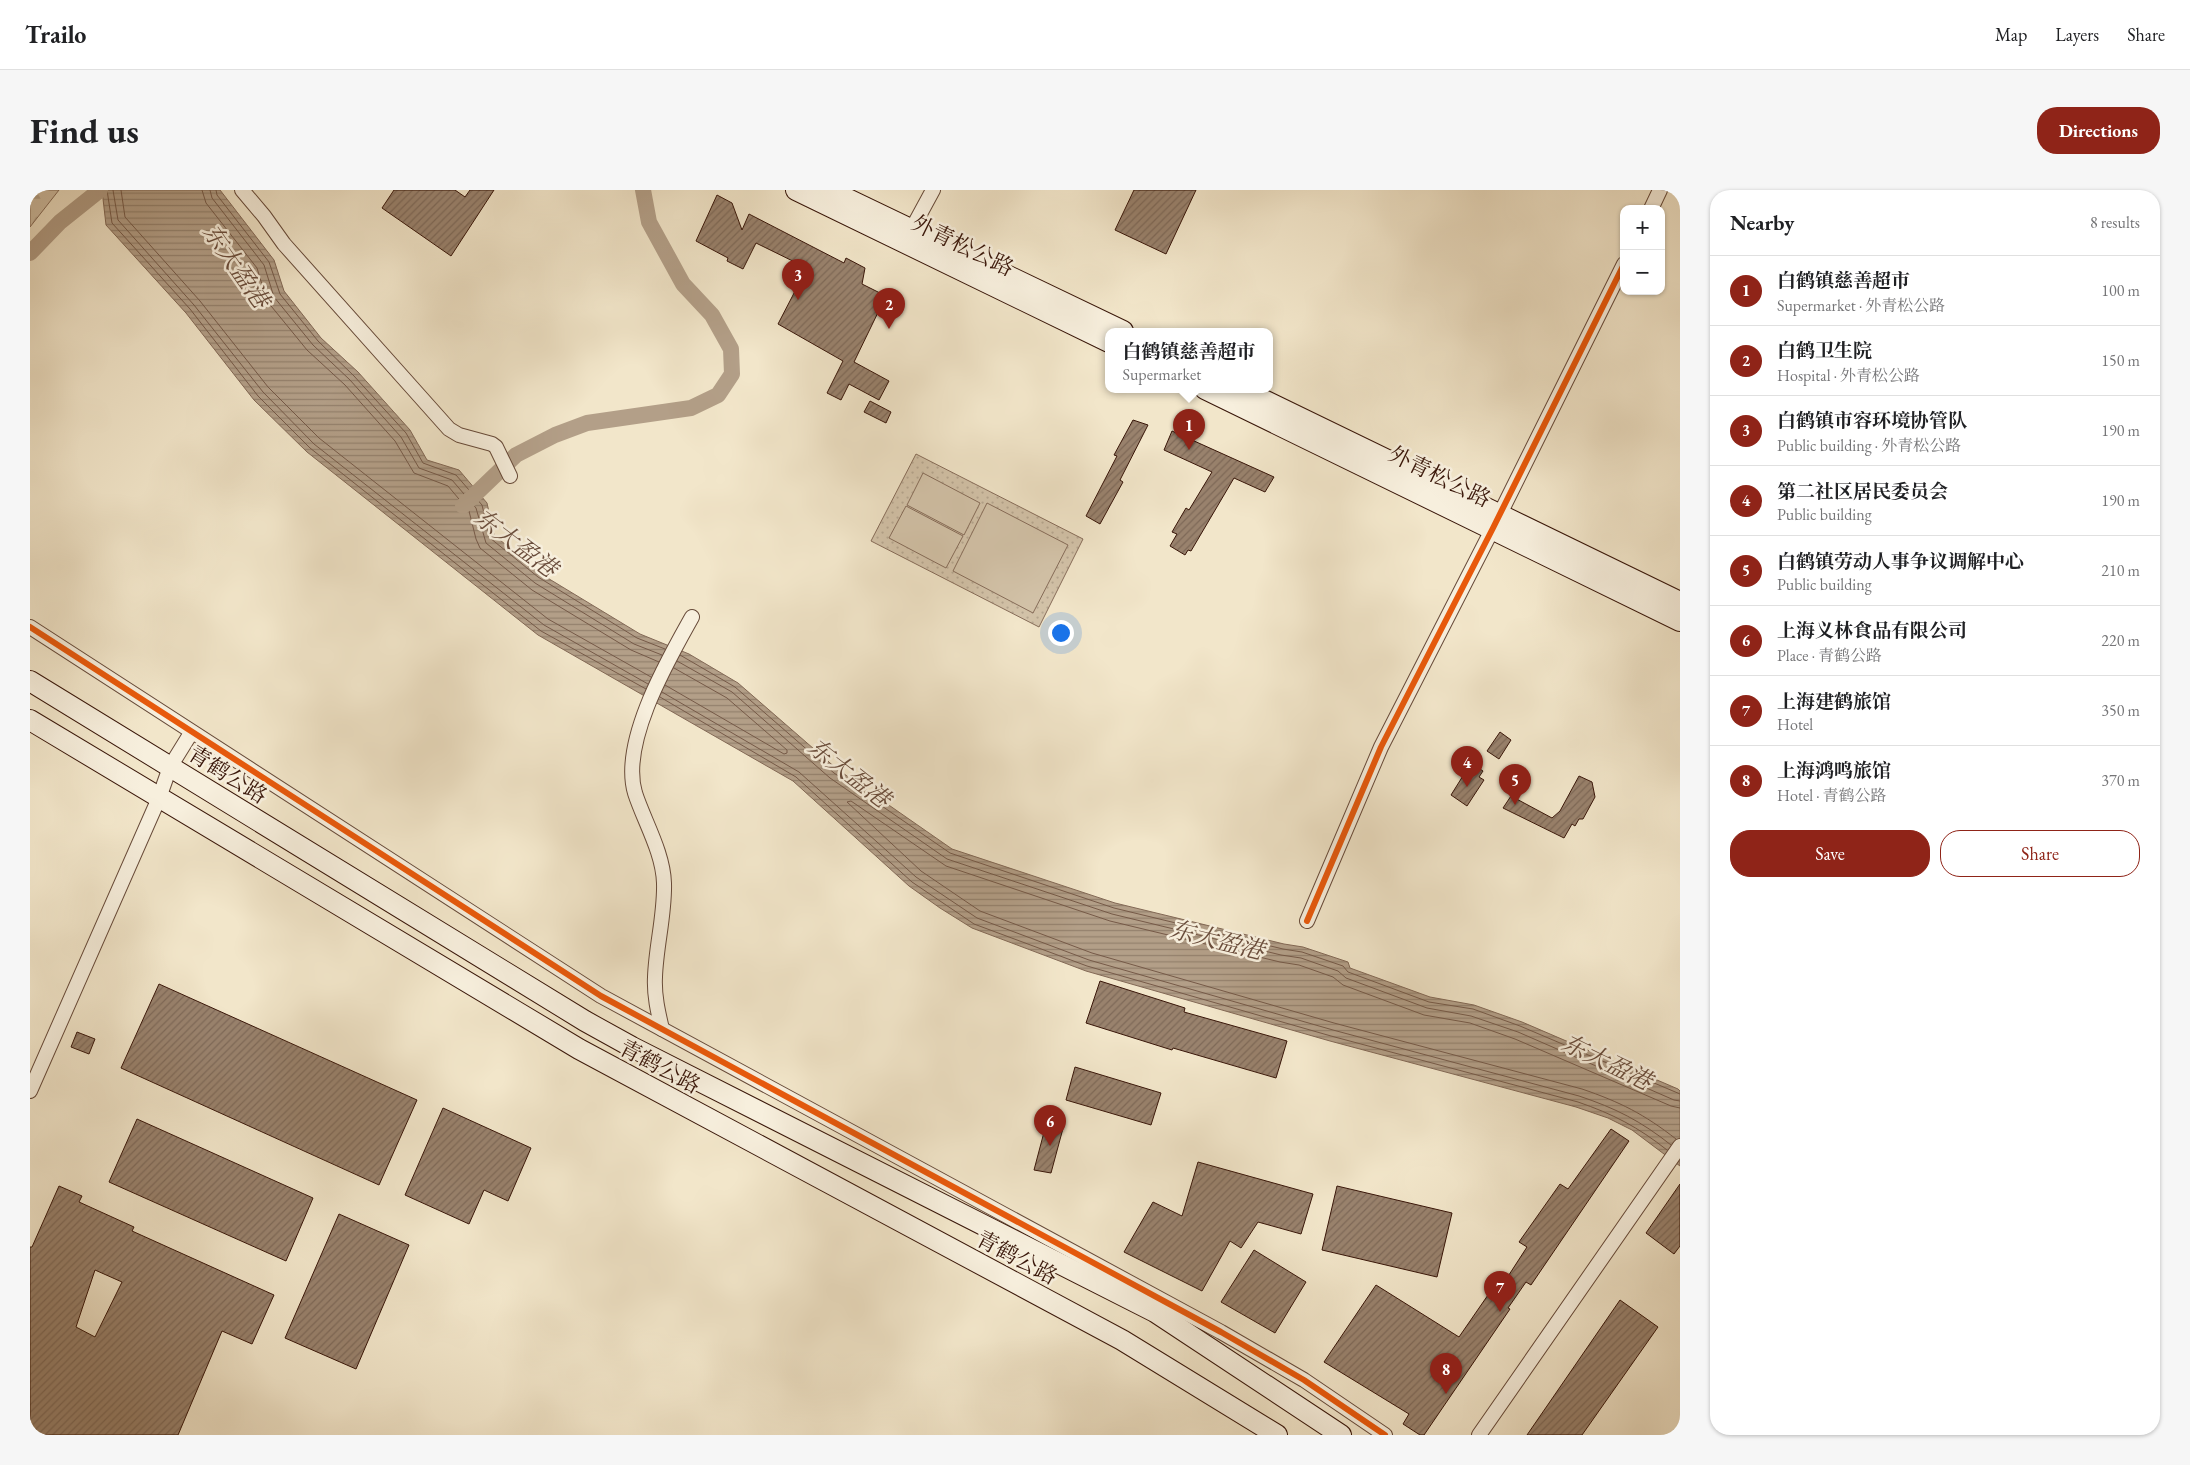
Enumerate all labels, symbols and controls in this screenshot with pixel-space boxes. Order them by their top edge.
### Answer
text: Trailo [25,19,86,50]
text: Map [1995,23,2027,46]
text: Layers [2055,23,2099,46]
text: Share [2127,23,2165,46]
button: Directions [2037,107,2160,154]
text: Find us [30,108,139,153]
map controls [1620,205,1665,295]
button: + [1620,205,1665,250]
street label: 外青松公路 [907,208,1019,283]
text: Nearby [1730,209,1794,236]
text: 8 results [2090,212,2140,233]
water label: 东大盈港 [196,218,278,316]
button: − [1620,250,1665,295]
pin: 3 [782,259,814,300]
text: 白鹤镇慈善超市 [1777,268,1910,293]
text: 1 [1742,280,1750,301]
text: 100 m [2101,280,2140,301]
pin: 2 [873,288,905,329]
text: Supermarket · 外青松公路 [1777,295,1945,316]
popup [1105,328,1273,393]
text: 白鹤卫生院 [1777,338,1872,363]
text: 白鹤镇慈善超市 [1122,339,1256,364]
text: 2 [1742,350,1750,371]
text: 150 m [2101,350,2140,371]
text: Supermarket [1122,364,1201,385]
text: Hospital · 外青松公路 [1777,365,1920,386]
text: 白鹤镇市容环境协管队 [1777,408,1967,433]
pin: 1 [1173,409,1205,450]
text: 3 [1742,420,1750,441]
text: 190 m [2101,420,2140,441]
text: Public building · 外青松公路 [1777,435,1961,456]
street label: 外青松公路 [1384,439,1496,514]
text: 第二社区居民委员会 [1777,479,1948,504]
text: 4 [1742,490,1750,511]
text: 190 m [2101,490,2140,511]
water label: 东大盈港 [469,501,566,586]
text: Public building [1777,504,1872,525]
text: 白鹤镇劳动人事争议调解中心 [1777,549,2024,574]
text: 5 [1742,560,1750,581]
text: 210 m [2101,560,2140,581]
text: Public building [1777,574,1872,595]
text: 上海义林食品有限公司 [1777,618,1967,643]
your location [1048,620,1074,646]
text: 6 [1742,630,1750,651]
text: 220 m [2101,630,2140,651]
text: Place · 青鹤公路 [1777,645,1882,666]
text: 上海建鹤旅馆 [1777,689,1891,714]
text: 7 [1742,700,1750,721]
text: 350 m [2101,700,2140,721]
text: Hotel [1777,714,1813,735]
water label: 东大盈港 [802,731,899,816]
street label: 青鹤公路 [183,739,273,810]
pin: 4 [1451,746,1483,787]
text: 上海鸿鸣旅馆 [1777,758,1891,783]
pin: 5 [1499,764,1531,805]
text: 8 [1742,770,1750,791]
text: 370 m [2101,770,2140,791]
text: Hotel · 青鹤公路 [1777,785,1887,806]
button: Save [1730,830,1930,877]
button: Share [1940,830,2140,877]
water label: 东大盈港 [1167,913,1270,967]
water label: 东大盈港 [1557,1027,1660,1098]
street label: 青鹤公路 [614,1033,705,1100]
pin: 6 [1034,1105,1066,1146]
street label: 青鹤公路 [971,1224,1062,1291]
pin: 7 [1484,1271,1516,1312]
pin: 8 [1430,1353,1462,1394]

